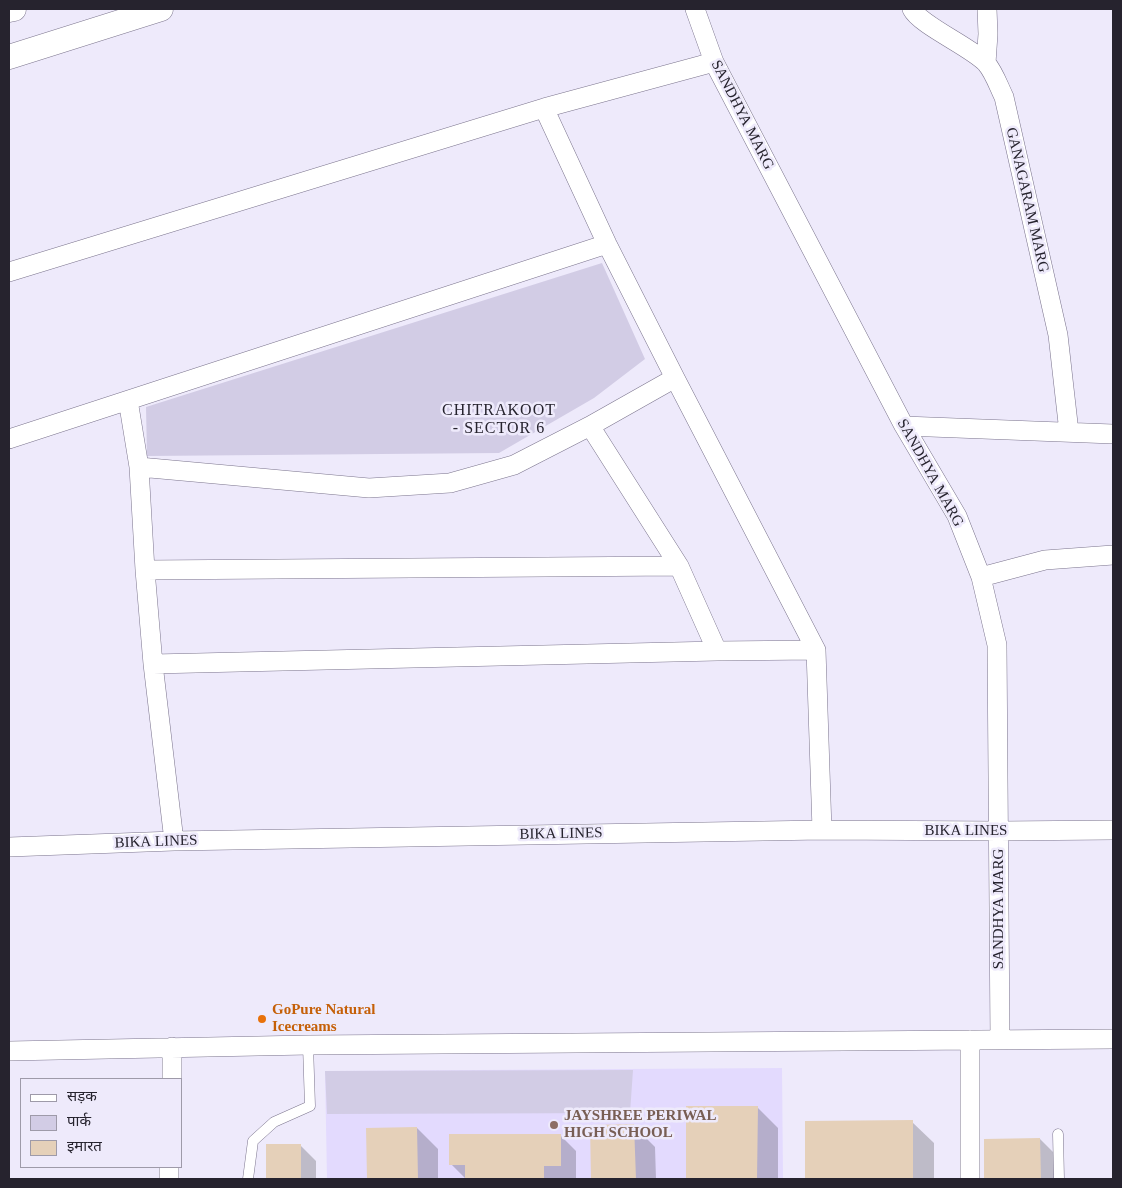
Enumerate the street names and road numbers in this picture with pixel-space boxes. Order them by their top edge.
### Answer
street label: SANDHYA MARG [708,59,776,171]
street label: GANAGARAM MARG [1002,129,1052,271]
street label: SANDHYA MARG [894,418,966,528]
street label: BIKA LINES [927,822,1005,840]
street label: BIKA LINES [522,824,600,844]
street label: BIKA LINES [116,832,196,852]
street label: SANDHYA MARG [990,851,1008,967]

